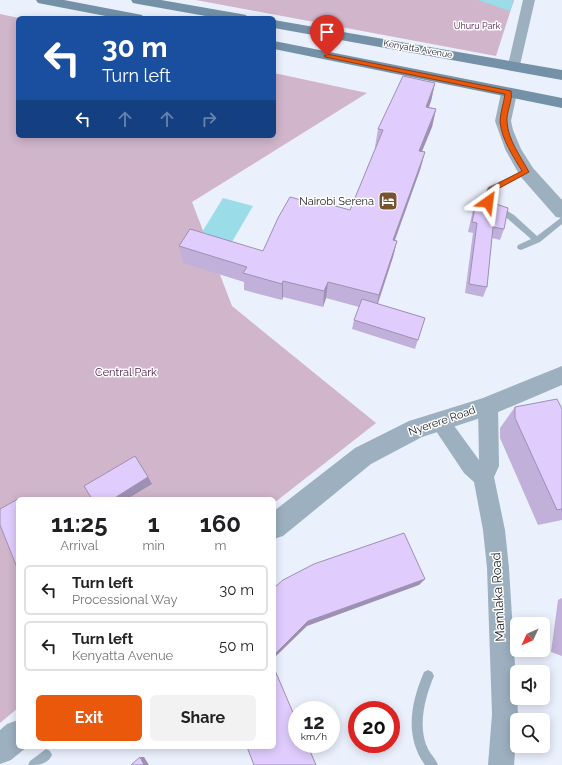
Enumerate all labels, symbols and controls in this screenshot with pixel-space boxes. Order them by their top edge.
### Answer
pin [310,15,344,56]
icon: arrive [316,21,338,43]
park label: Uhuru Park [454,21,500,31]
text: 30 m [102,31,168,64]
icon: left [36,32,88,84]
street label: Kenyatta Avenue [383,38,454,60]
text: Turn left [102,65,171,86]
icon: left [72,108,94,130]
icon: ahead [114,108,136,130]
icon: ahead [156,108,178,130]
icon: right [198,108,220,130]
position arrow [467,181,509,223]
hotel icon: Nairobi Serena [377,190,399,212]
place label: Nairobi Serena [299,195,374,208]
park label: Central Park [95,366,157,379]
street label: Nyerere Road [407,403,477,439]
text: 11:25 [51,509,107,538]
text: 1 [148,509,160,538]
text: 160 [200,509,241,538]
text: Arrival [60,538,98,553]
text: min [142,538,165,553]
text: m [214,538,226,553]
street label: Mamlaka Road [488,552,508,642]
text: Turn left [72,574,133,592]
icon: left [38,579,60,601]
text: 30 m [219,581,254,599]
text: Processional Way [72,592,178,607]
north arrow [510,617,550,657]
map controls [510,617,550,753]
text: Turn left [72,630,133,648]
icon: left [38,635,60,657]
text: 50 m [219,637,254,655]
text: Kenyatta Avenue [72,648,173,663]
button: sound [510,665,550,705]
button: Exit [36,695,142,741]
button: Share [150,695,256,741]
speed limit sign: 20 [348,701,400,753]
text: 12 [303,710,325,734]
button: search [510,713,550,753]
text: km/h [301,731,327,742]

